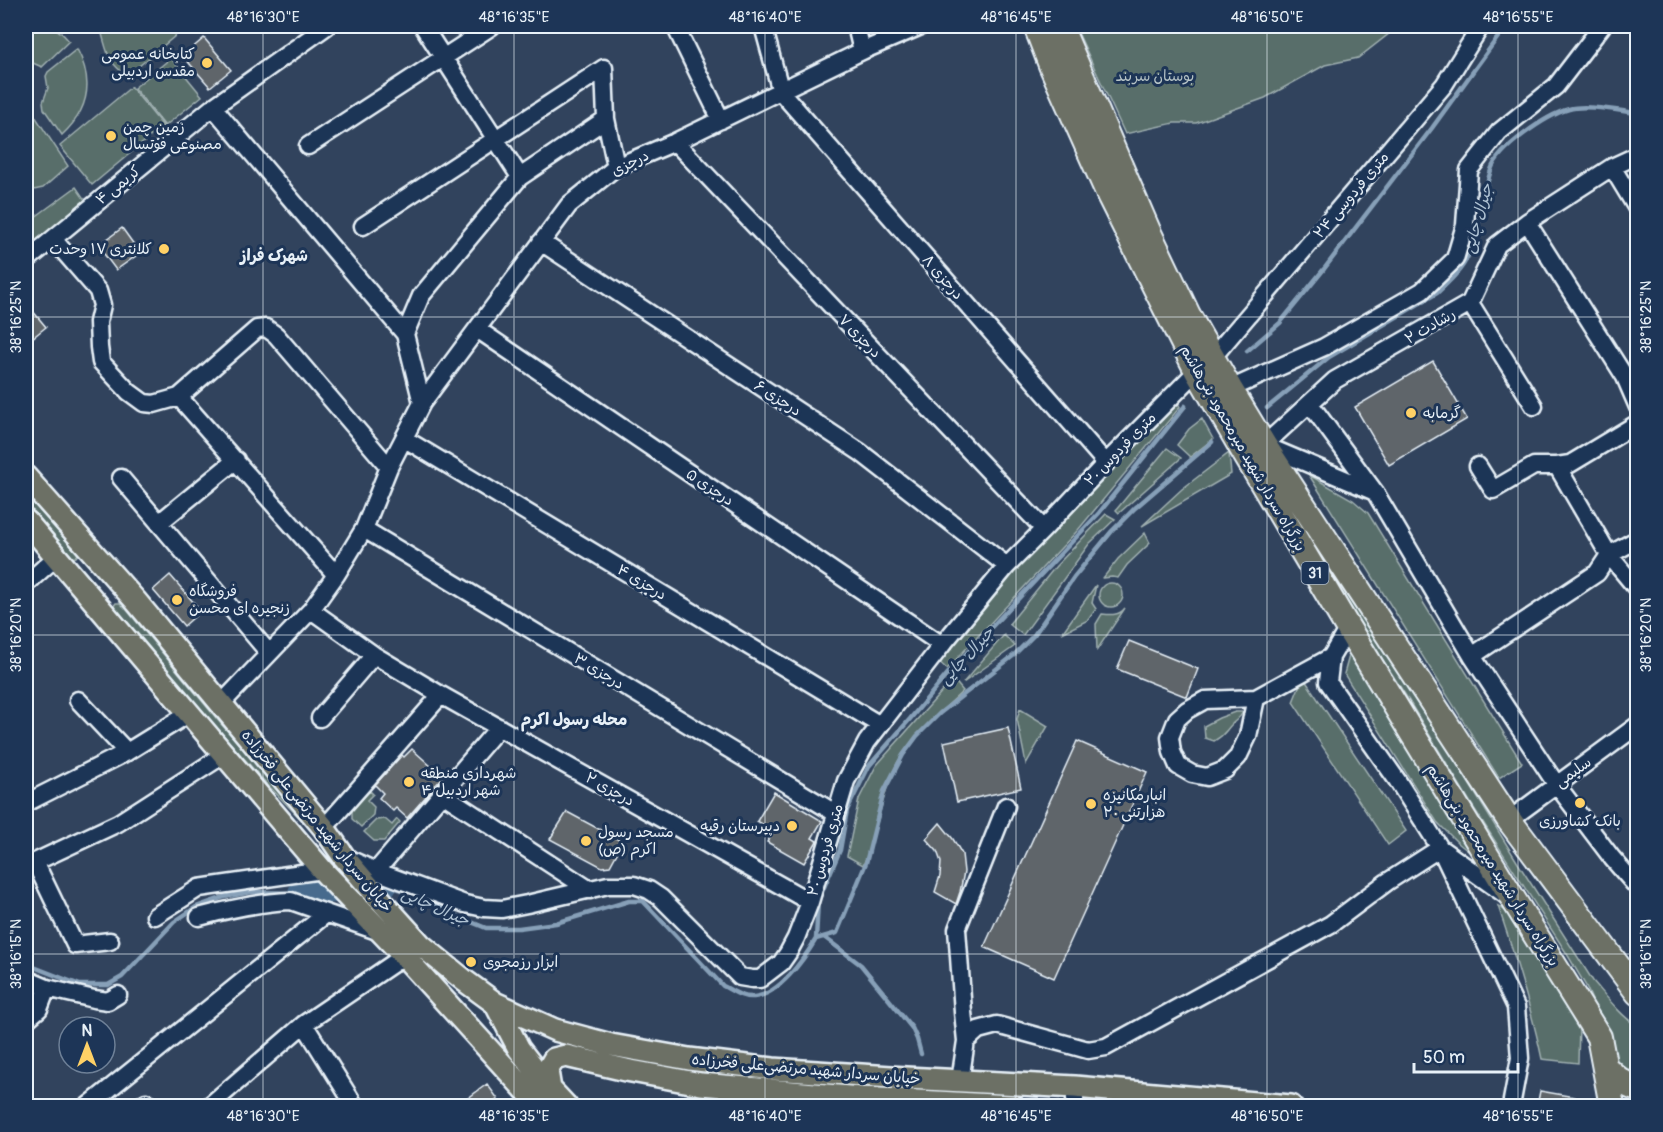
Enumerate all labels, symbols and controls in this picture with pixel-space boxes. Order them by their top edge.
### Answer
text: 48°16'30"E [227,8,300,27]
text: 48°16'35"E [479,8,550,27]
text: 48°16'40"E [728,8,802,27]
text: 48°16'45"E [980,8,1052,27]
text: 48°16'50"E [1231,8,1304,27]
text: 48°16'55"E [1483,8,1553,27]
place label: کتابخانه عمومی مقدس اردبیلی [101,45,195,81]
marker: کتابخانه عمومی مقدس اردبیلی [200,56,214,70]
park label: بوستان سربند [1116,67,1194,86]
place label: زمین چمن مصنوعی فوتسال [123,118,222,154]
marker: زمین چمن مصنوعی فوتسال [104,129,118,143]
street label: درجزی [608,146,652,181]
street label: ۲۴ متری فردوسی [1310,148,1393,243]
street label: کریمی ۴ [92,162,145,209]
water label: جیرال چایی [1458,180,1498,255]
place label: کلانتری ۱۷ وحدت [49,240,152,259]
marker: کلانتری ۱۷ وحدت [157,242,171,256]
district label: شهرک فراز [238,246,308,266]
street label: درجزی ۸ [918,251,967,304]
text: 38°16'25"N [7,281,26,353]
text: 38°16'25"N [1637,281,1656,353]
street label: رشادت ۲ [1402,304,1459,348]
street label: درجزی ۷ [834,310,885,362]
street label: بزرگراه سردار شهید میرمحمود بنی‌هاشم [1174,342,1310,556]
street label: درجزی ۶ [751,376,805,421]
place label: گرمابه [1423,404,1461,423]
marker: گرمابه [1404,406,1418,420]
street label: ۲۰ متری فردوس [1080,408,1160,490]
street label: درجزی ۵ [682,465,737,510]
street label: درجزی ۴ [614,560,670,605]
road number: 31 [1302,562,1328,584]
place label: فروشگاه زنجیره ای محسن [189,582,290,618]
marker: فروشگاه زنجیره ای محسن [170,593,184,607]
text: 38°16'20"N [7,598,26,672]
text: 38°16'20"N [1637,598,1656,672]
water label: جیرال چایی [935,622,999,689]
street label: درجزی ۳ [570,649,627,694]
district label: محله رسول اکرم [521,710,627,732]
street label: خیابان سردار شهید مرتضی‌علی فخرزاده [237,726,396,916]
street label: سلیمی [1551,753,1595,792]
street label: بزرگراه سردار شهید میرمحمود بنی‌هاشم [1420,760,1563,971]
place label: شهرداری منطقه ۴ شهر اردبیل [421,764,516,800]
street label: درجزی ۲ [582,768,638,811]
marker: شهرداری منطقه ۴ شهر اردبیل [402,775,416,789]
place label: انبارمکانیزه ۲۰ هزارتنی [1103,786,1166,822]
marker: بانک کشاورزی [1573,796,1587,810]
marker: انبارمکانیزه ۲۰ هزارتنی [1084,797,1098,811]
street label: ۲۰ متری فردوس [803,802,848,899]
place label: بانک کشاورزی [1539,812,1621,831]
place label: دبیرستان رقیه [701,817,780,836]
marker: دبیرستان رقیه [785,819,799,833]
place label: مسجد رسول اکرم (ص) [598,823,674,861]
marker: مسجد رسول اکرم (ص) [579,834,593,848]
water label: جیرال چایی [399,883,473,931]
text: 38°16'15"N [7,919,26,989]
text: 38°16'15"N [1637,919,1656,989]
place label: ابزار رزمجوی [483,953,558,972]
marker: ابزار رزمجوی [464,955,478,969]
north arrow [57,1015,117,1075]
text: N [82,1021,93,1041]
scale bar [1414,1036,1518,1074]
text: 50 m [1423,1046,1465,1069]
street label: خیابان سردار شهید مرتضی‌علی فخرزاده [691,1050,921,1089]
text: 48°16'30"E [227,1107,300,1126]
text: 48°16'35"E [479,1107,550,1126]
text: 48°16'40"E [728,1107,802,1126]
text: 48°16'45"E [980,1107,1052,1126]
text: 48°16'50"E [1231,1107,1304,1126]
text: 48°16'55"E [1483,1107,1553,1126]

